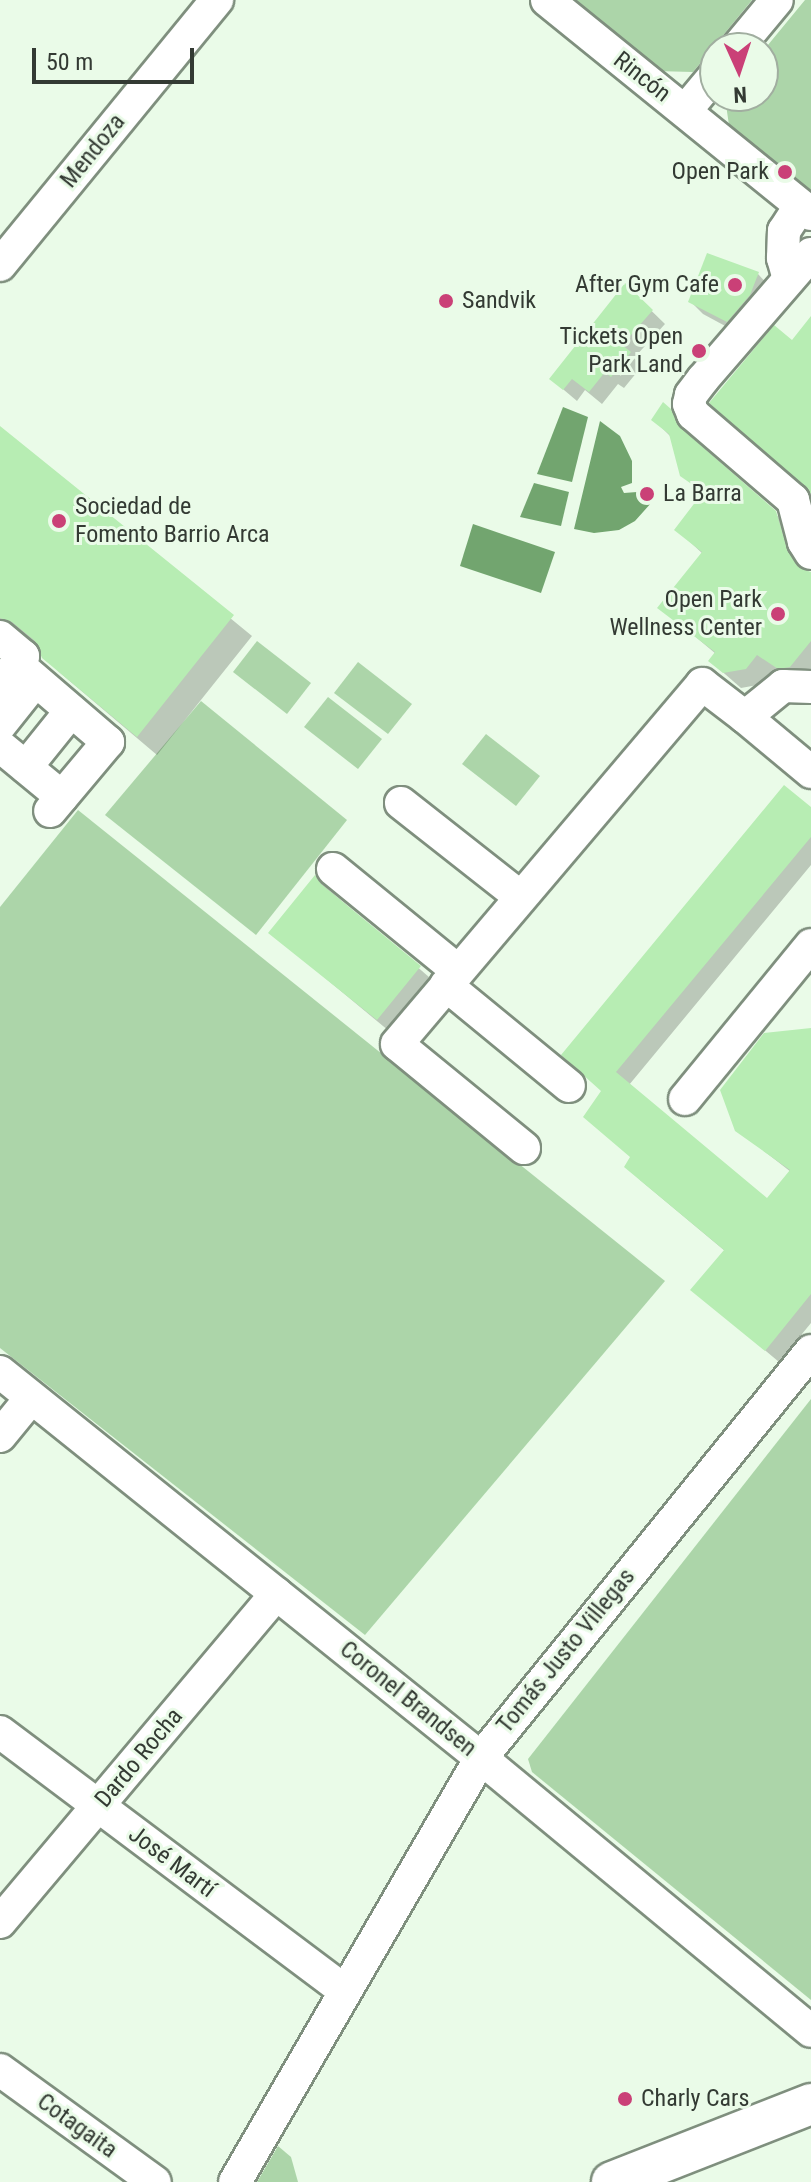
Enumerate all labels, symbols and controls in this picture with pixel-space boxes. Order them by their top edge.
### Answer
scale bar [36,32,198,82]
north arrow [699,32,779,112]
street label: Rincón [608,46,676,108]
text: 50 m [46,48,93,76]
text: N [733,82,748,107]
street label: Mendoza [54,108,132,194]
place label: Open Park [672,158,769,186]
marker: Open Park [776,163,794,181]
place label: After Gym Cafe [575,271,719,299]
marker: After Gym Cafe [726,276,744,294]
place label: Sandvik [462,287,536,315]
marker: Sandvik [437,292,455,310]
place label: Tickets Open Park Land [559,323,683,379]
marker: Tickets Open Park Land [690,342,708,360]
place label: La Barra [663,480,742,508]
marker: La Barra [638,485,656,503]
place label: Sociedad de Fomento Barrio Arca [75,493,270,549]
marker: Sociedad de Fomento Barrio Arca [50,512,68,530]
place label: Open Park Wellness Center [609,586,762,642]
marker: Open Park Wellness Center [769,605,787,623]
street label: Tomás Justo Villegas [491,1563,641,1739]
street label: Coronel Brandsen [334,1635,482,1763]
street label: Dardo Rocha [89,1703,189,1813]
street label: José Martí [123,1820,221,1904]
place label: Charly Cars [641,2085,749,2113]
street label: Cotagaita [31,2087,123,2165]
marker: Charly Cars [616,2090,634,2108]

